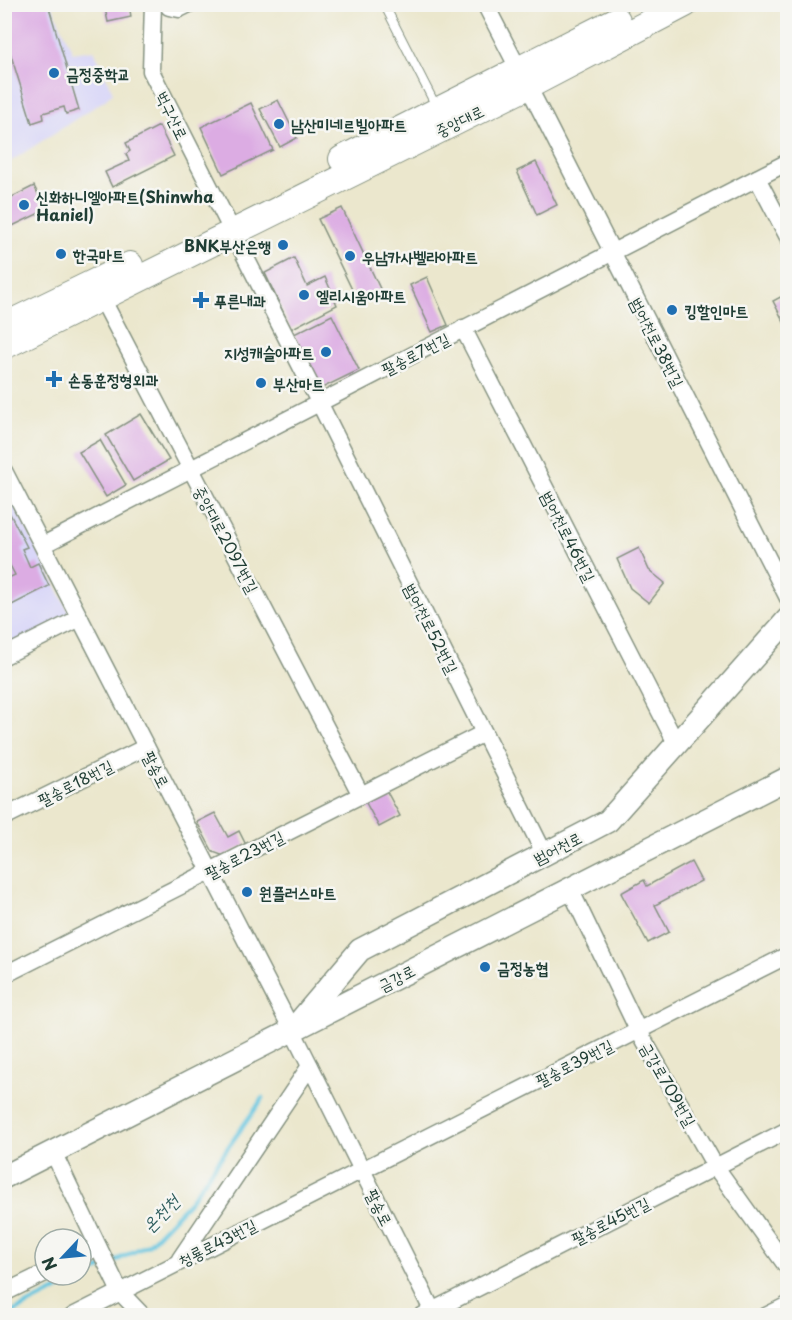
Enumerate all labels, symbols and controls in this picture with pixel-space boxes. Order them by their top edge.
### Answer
place label: 금정중학교 [66,61,130,85]
marker: 금정중학교 [47,66,61,80]
street label: 벅구산로 [151,87,195,143]
street label: 중앙대로 [431,98,487,142]
place label: 남산미네르빌아파트 [291,112,407,136]
marker: 남산미네르빌아파트 [272,117,286,131]
place label: 신화하니엘아파트(Shinwha Haniel) [36,184,214,226]
marker: 신화하니엘아파트(Shinwha Haniel) [17,198,31,212]
place label: BNK부산은행 [184,233,271,257]
marker: BNK부산은행 [276,238,290,252]
place label: 한국마트 [72,242,125,266]
place label: 우남카사벨라아파트 [362,244,478,268]
marker: 한국마트 [54,247,68,261]
marker: 우남카사벨라아파트 [343,249,357,263]
place label: 엘리시움아파트 [316,283,406,307]
place label: 푸른내과 [214,288,266,312]
marker: 엘리시움아파트 [297,288,311,302]
marker: 푸른내과 [192,291,210,309]
street label: 범어천로38번길 [625,293,691,391]
place label: 킹할인마트 [684,298,749,322]
marker: 킹할인마트 [665,303,679,317]
street label: 팔송로7번길 [377,326,453,380]
place label: 지성캐슬아파트 [224,340,314,364]
marker: 지성캐슬아파트 [319,345,333,359]
place label: 손동훈정형외과 [68,367,158,391]
marker: 손동훈정형외과 [45,370,63,388]
place label: 부산마트 [273,371,325,395]
marker: 부산마트 [254,376,268,390]
street label: 중앙대로2097번길 [189,481,265,597]
street label: 범어천로46번길 [536,486,602,586]
street label: 범어천로52번길 [399,579,465,677]
street label: 팔송로 [138,746,176,792]
street label: 팔송로18번길 [33,753,117,811]
street label: 팔송로23번길 [200,824,288,884]
street label: 범어천로 [529,825,585,869]
place label: 원플러스마트 [259,880,336,904]
marker: 원플러스마트 [240,885,254,899]
place label: 금정농협 [497,955,549,979]
street label: 금강로 [373,958,419,996]
marker: 금정농협 [478,960,492,974]
street label: 팔송로39번길 [531,1032,617,1092]
street label: 금강로709번길 [635,1037,703,1131]
street label: 팔송로 [361,1184,399,1230]
water label: 온천천 [135,1187,186,1238]
street label: 팔송로45번길 [567,1190,653,1250]
street label: 청룡로43번길 [174,1212,260,1272]
north arrow [33,1227,93,1287]
text: N [35,1253,62,1275]

